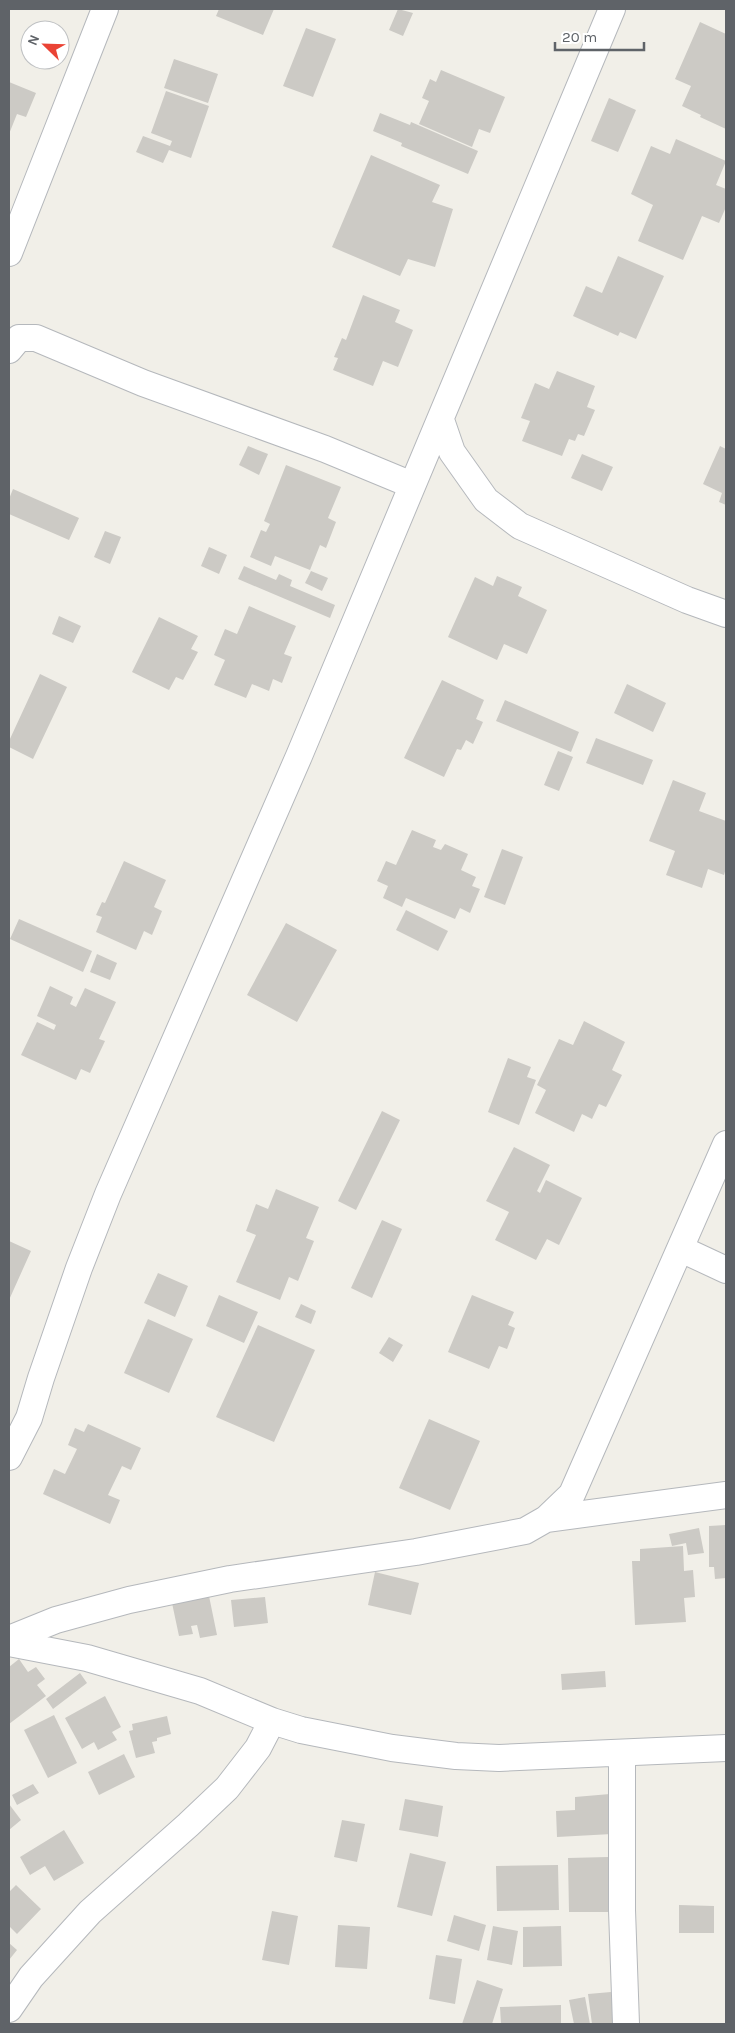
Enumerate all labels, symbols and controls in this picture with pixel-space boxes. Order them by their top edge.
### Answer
north arrow [20,20,70,70]
scale bar [555,20,644,52]
text: 20 m [562,28,597,46]
text: N [24,32,43,48]

